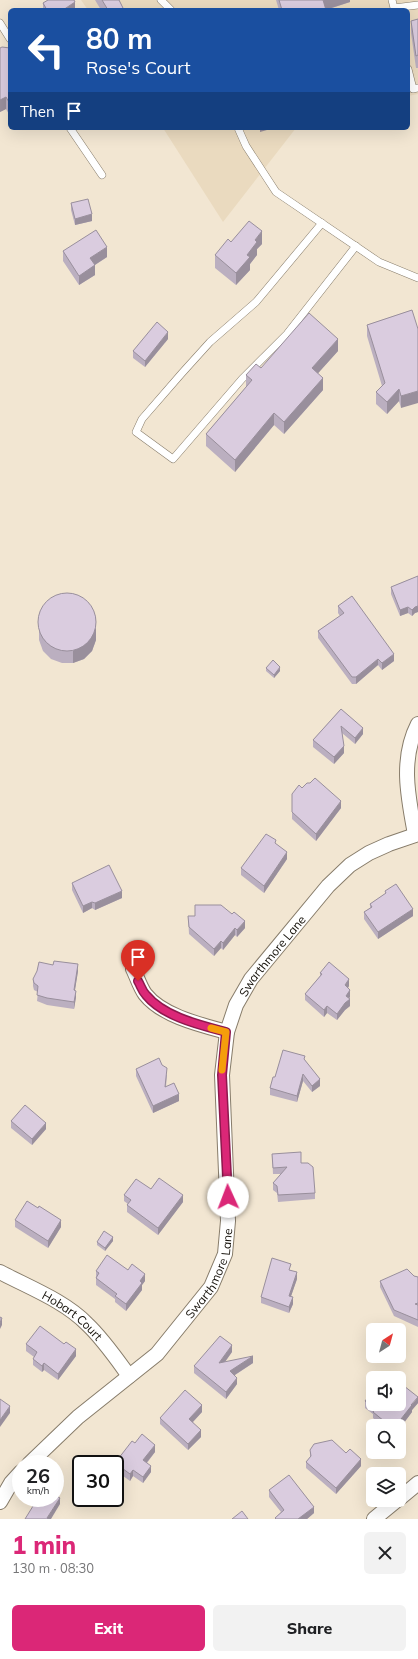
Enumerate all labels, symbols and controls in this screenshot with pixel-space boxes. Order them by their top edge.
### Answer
text: 80 m [86,21,152,56]
icon: left [20,24,72,76]
text: Rose's Court [86,56,191,79]
icon: arrive [63,100,85,122]
text: Then [20,102,55,121]
street label: Swarthmore Lane [235,912,308,999]
pin [121,940,155,981]
icon: arrive [127,946,149,968]
position arrow [207,1176,249,1218]
street label: Swarthmore Lane [181,1227,235,1321]
street label: Hobart Court [40,1287,106,1343]
north arrow [366,1323,406,1363]
map controls [366,1323,406,1507]
button: sound [366,1371,406,1411]
button: search [366,1419,406,1459]
speed limit sign: 30 [72,1455,124,1507]
text: 26 [26,1463,50,1488]
button: layers [366,1467,406,1507]
text: km/h [27,1484,49,1497]
text: 1 min [12,1530,76,1560]
button: close [364,1532,406,1574]
text: 130 m · 08:30 [12,1560,94,1576]
button: Exit [12,1605,205,1651]
button: Share [213,1605,406,1651]

